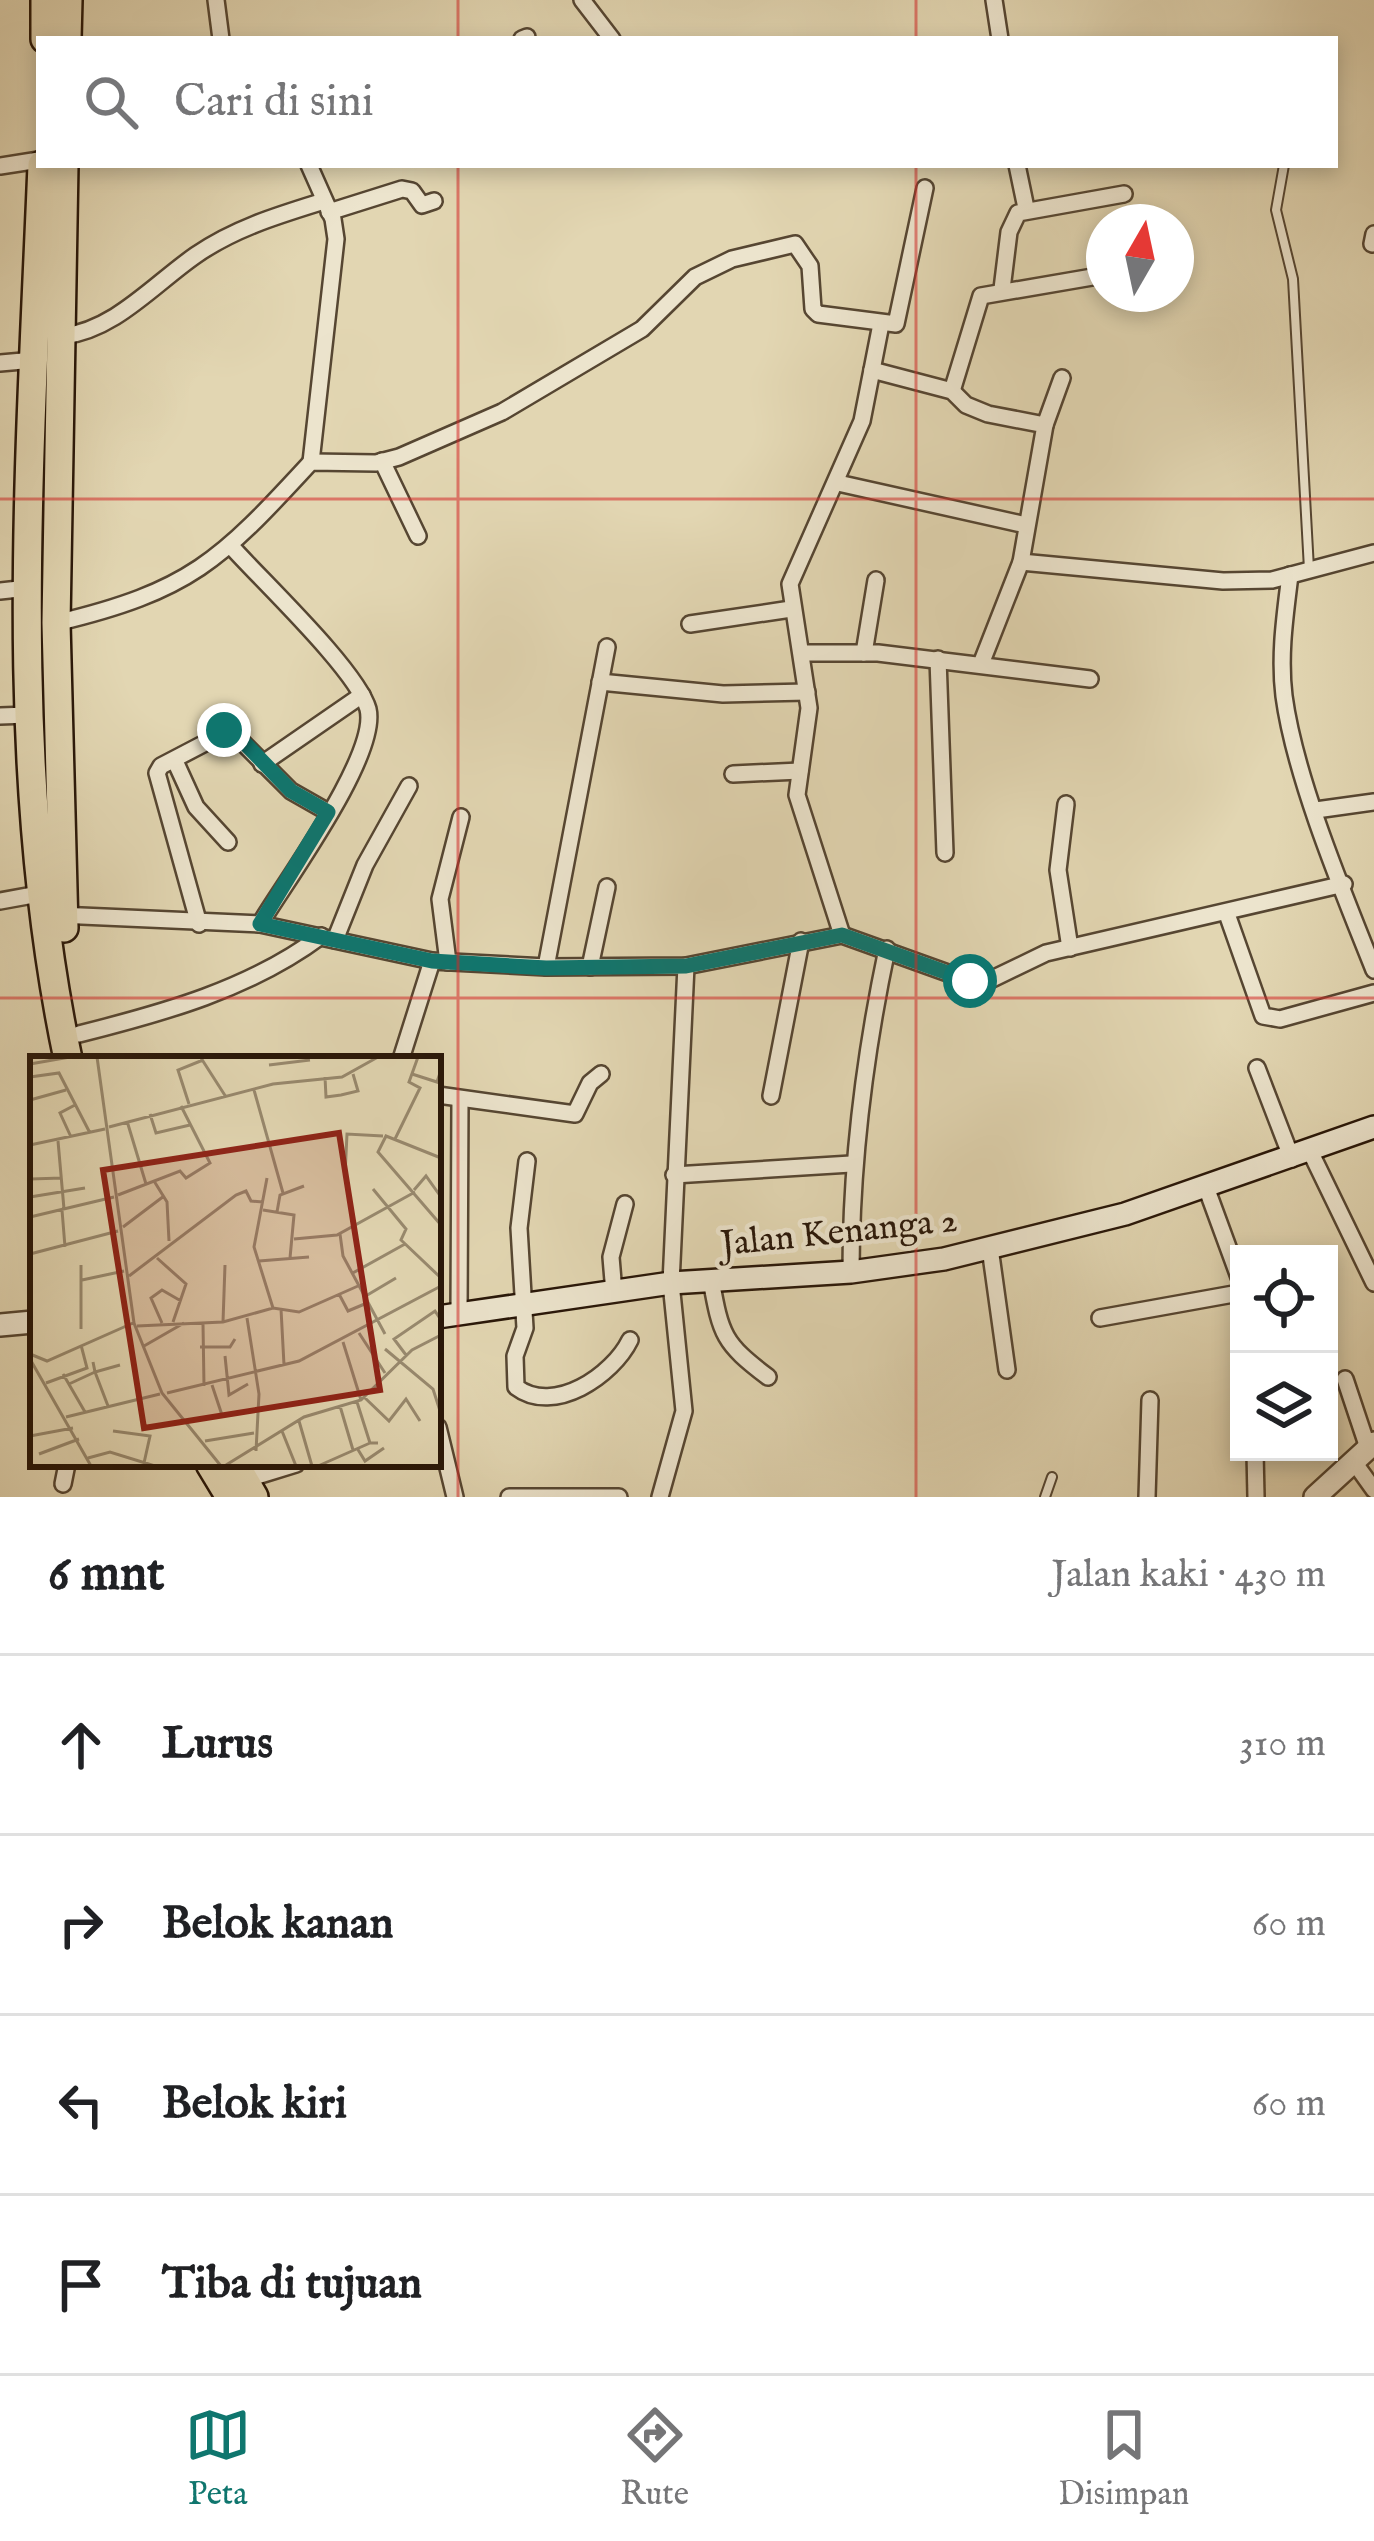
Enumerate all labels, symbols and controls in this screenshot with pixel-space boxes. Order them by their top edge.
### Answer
search box [36,36,1338,168]
icon: search [78,69,144,135]
text: Cari di sini [174,74,374,131]
north arrow [1086,204,1194,312]
route end [197,703,251,757]
route start [943,954,997,1008]
inset map [30,1056,441,1467]
street label: Jalan Kenanga 2 [714,1198,960,1269]
map controls [1230,1245,1338,1461]
button: locate [1230,1245,1338,1353]
button: layers [1230,1353,1338,1461]
text: 6 mnt [48,1543,165,1608]
text: Jalan kaki · 430 m [1051,1551,1326,1600]
icon: ahead [48,1712,114,1778]
text: Lurus [162,1716,273,1773]
text: 310 m [1239,1720,1326,1769]
icon: right [48,1892,114,1958]
text: Belok kanan [162,1896,393,1953]
text: 60 m [1252,1900,1326,1949]
icon: left [48,2072,114,2138]
text: Belok kiri [162,2076,347,2133]
text: 60 m [1252,2080,1326,2129]
icon: arrive [48,2252,114,2318]
text: Tiba di tujuan [162,2256,422,2313]
tab: Peta [185,2402,251,2516]
tab: Rute [620,2402,689,2516]
tab: Disimpan [1058,2402,1189,2516]

